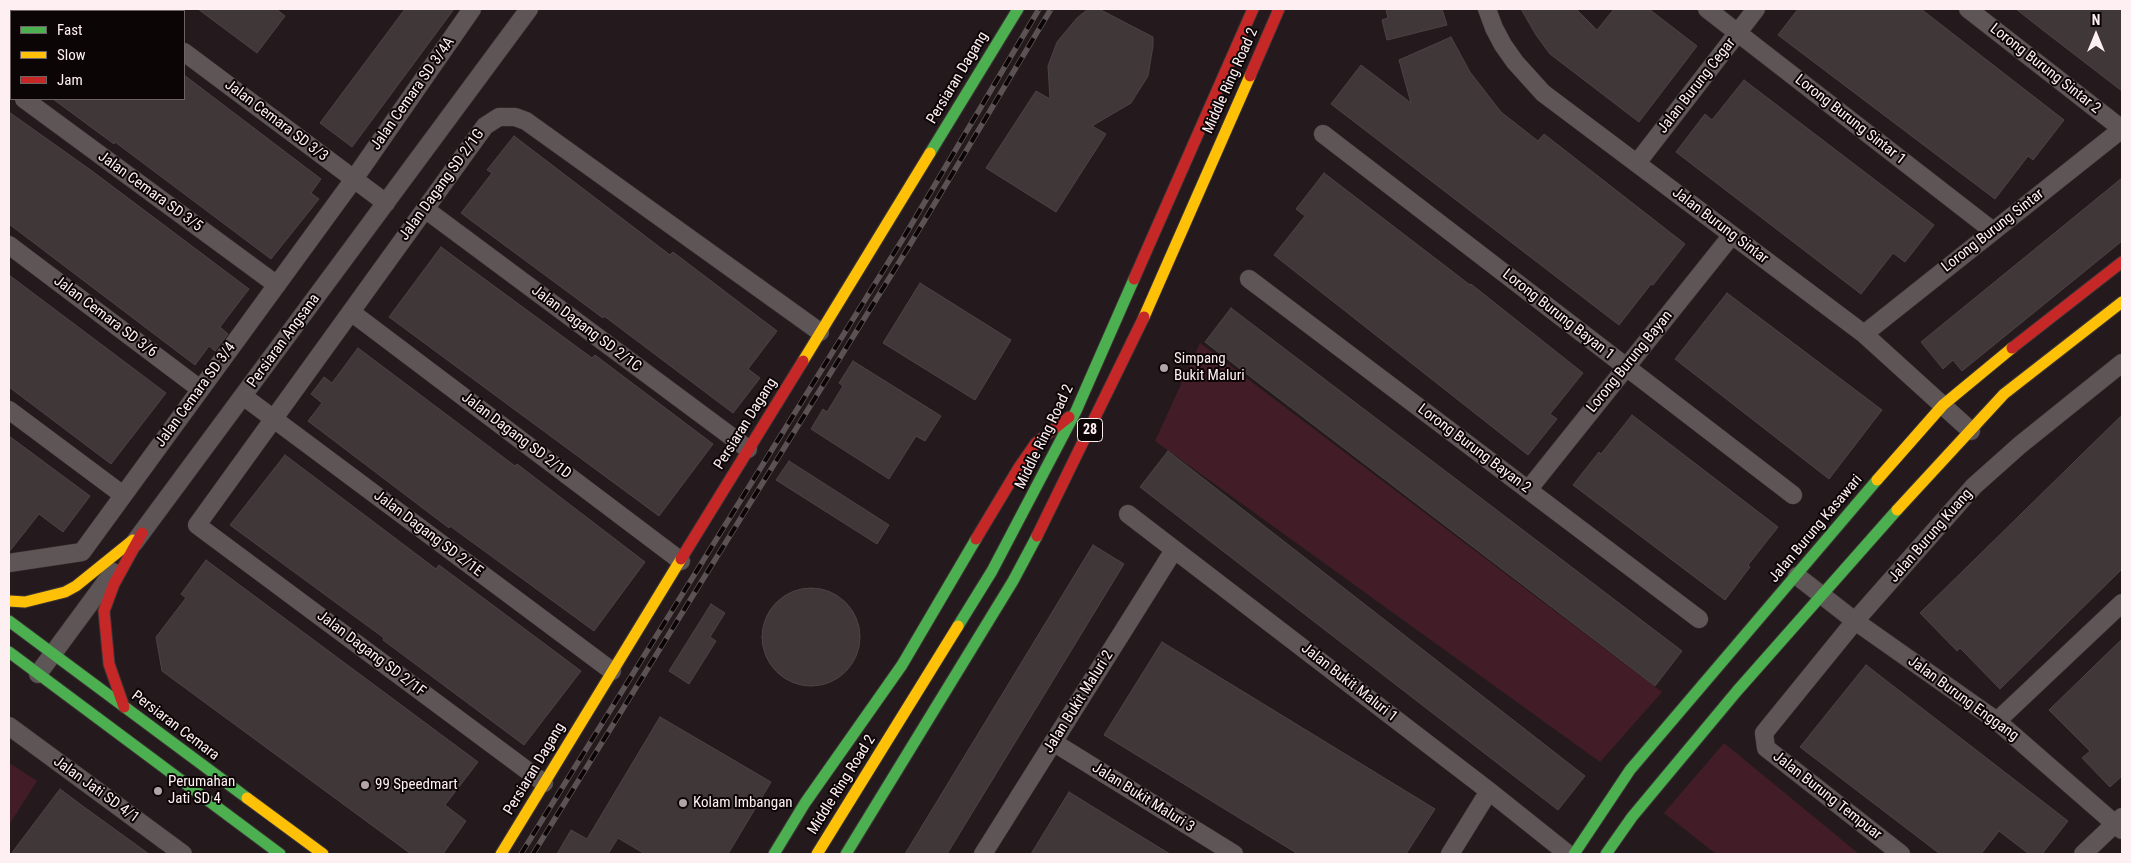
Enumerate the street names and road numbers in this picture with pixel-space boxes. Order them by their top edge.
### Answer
street label: Lorong Burung Sintar 2 [1986,20,2104,118]
street label: Middle Ring Road 2 [1200,25,1262,137]
street label: Persiaran Dagang [923,29,993,127]
street label: Jalan Cemara SD 3/4A [367,34,459,154]
street label: Jalan Burung Cegar [1654,35,1740,137]
street label: Lorong Burung Sintar 1 [1791,71,1909,169]
street label: Jalan Cemara SD 3/3 [221,76,331,166]
street label: Jalan Dagang SD 2/1G [396,126,488,244]
street label: Jalan Cemara SD 3/5 [94,148,206,236]
street label: Jalan Burung Sintar [1668,184,1772,268]
street label: Lorong Burung Sintar [1938,186,2048,276]
street label: Lorong Burung Bayan 1 [1499,266,1617,364]
street label: Jalan Cemara SD 3/6 [50,272,160,362]
street label: Jalan Dagang SD 2/1C [528,282,644,376]
street label: Persiaran Angsana [244,291,324,391]
street label: Lorong Burung Bayan [1583,307,1677,417]
street label: Jalan Cemara SD 3/4 [152,339,240,451]
street label: Persiaran Dagang [711,375,781,473]
street label: Middle Ring Road 2 [1012,382,1078,492]
street label: Jalan Dagang SD 2/1D [458,389,574,483]
street label: Lorong Burung Bayan 2 [1414,401,1534,497]
road number: 28 [1078,418,1102,442]
street label: Jalan Burung Kasawari [1766,471,1866,587]
street label: Jalan Burung Kuang [1885,485,1977,587]
street label: Jalan Dagang SD 2/1E [370,487,486,581]
street label: Jalan Dagang SD 2/1F [313,607,429,701]
street label: Jalan Bukit Maluri 1 [1297,640,1401,726]
street label: Jalan Bukit Maluri 2 [1040,647,1118,757]
street label: Jalan Burung Enggang [1904,653,2022,745]
street label: Persiaran Cemara [128,687,222,765]
street label: Persiaran Dagang [500,720,570,818]
street label: Middle Ring Road 2 [804,732,880,838]
street label: Jalan Burung Tempuar [1769,748,1885,844]
street label: Jalan Jati SD 4/1 [50,753,142,827]
street label: Jalan Bukit Maluri 3 [1088,759,1198,837]

